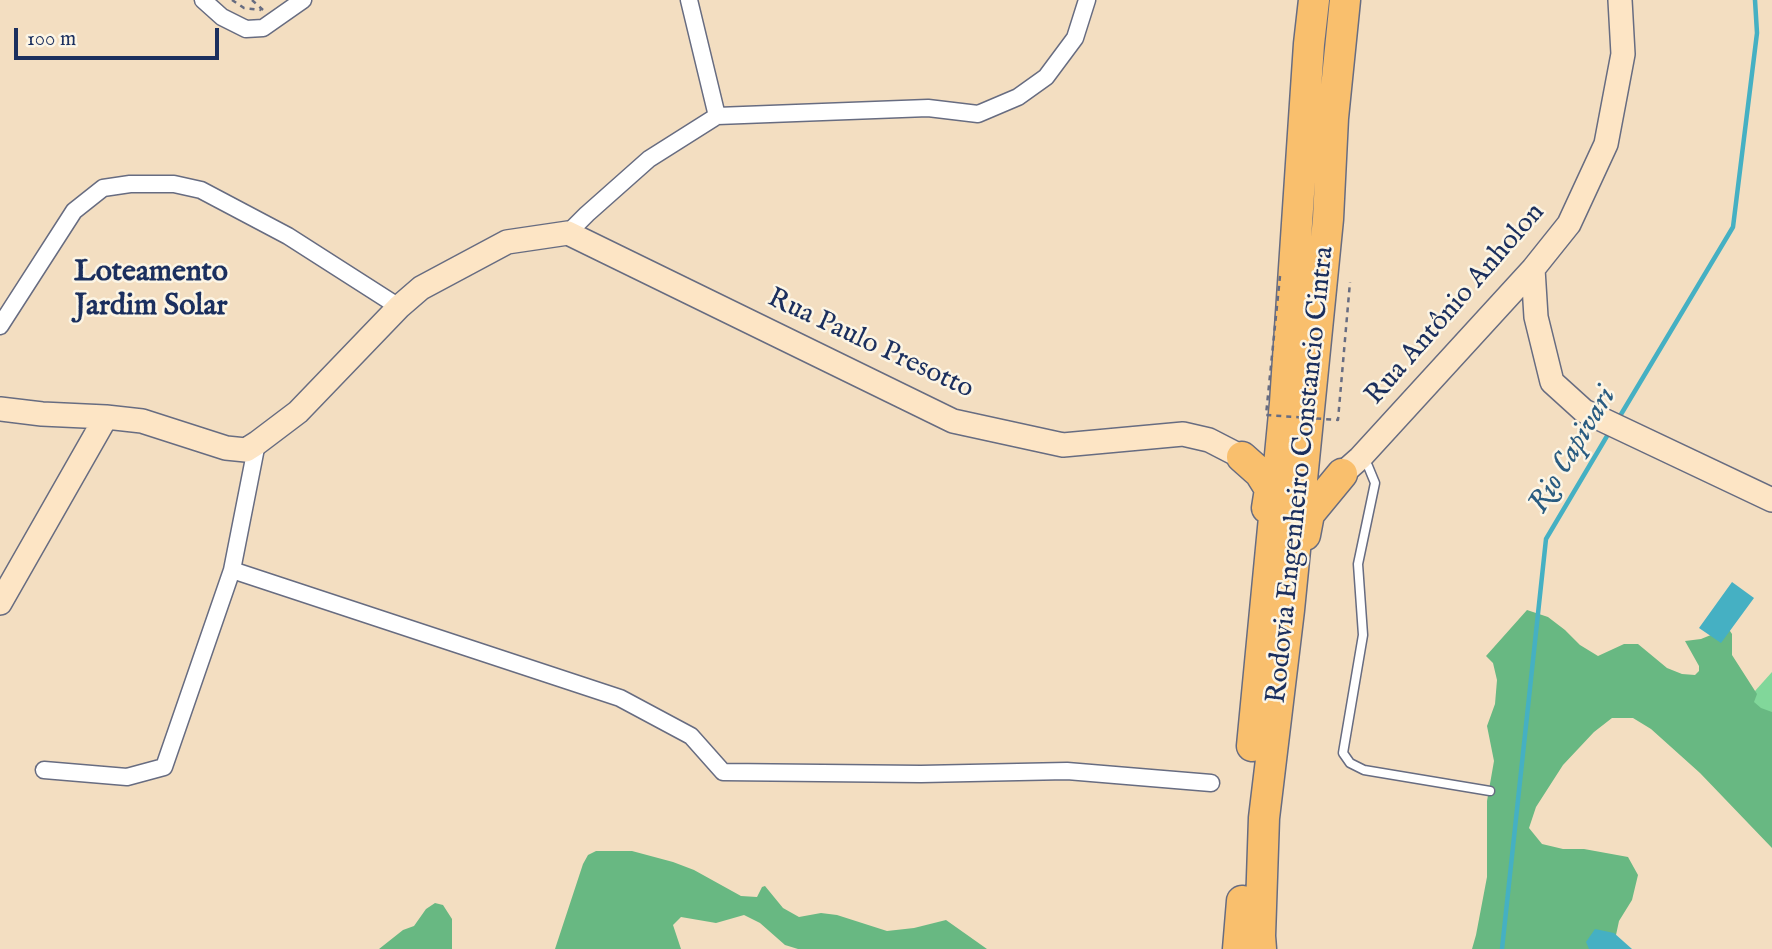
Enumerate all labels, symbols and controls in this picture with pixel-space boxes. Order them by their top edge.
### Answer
scale bar [18,14,222,58]
text: 100 m [27,26,76,53]
street label: Rua Antônio Anholon [1359,197,1553,413]
street label: Rodovia Engenheiro Constancio Cintra [1261,245,1343,705]
district label: Loteamento Jardim Solar [74,256,228,326]
street label: Rua Paulo Presotto [762,282,978,408]
water label: Rio Capivari [1522,382,1626,520]

